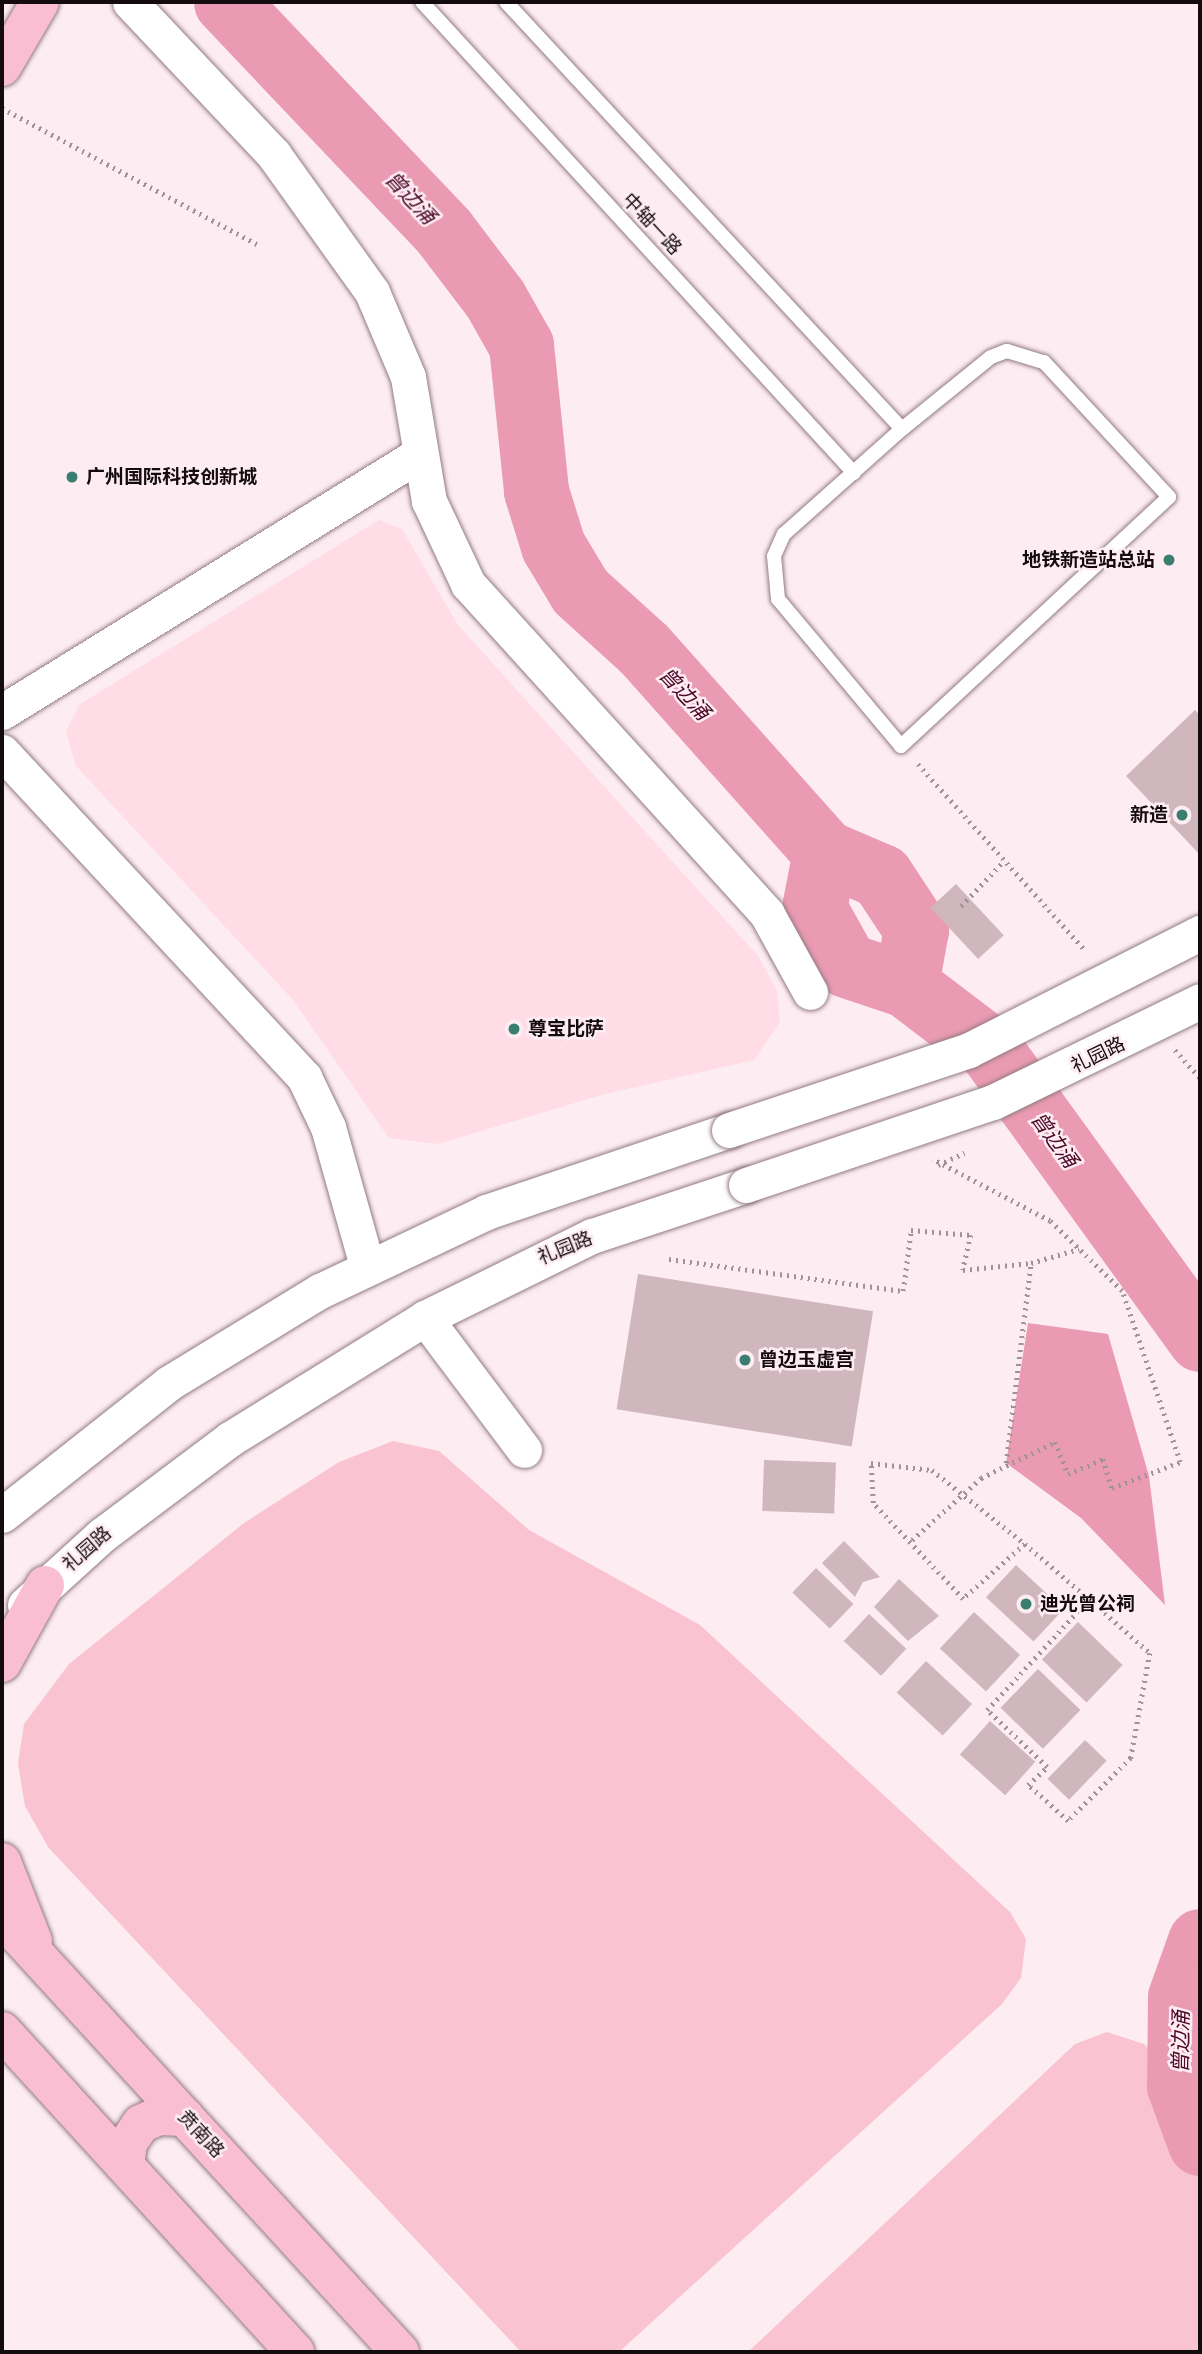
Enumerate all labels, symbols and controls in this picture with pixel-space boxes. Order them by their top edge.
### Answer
water label: 曾边涌 [380,165,442,229]
street label: 中轴一路 [618,188,686,260]
place label: 广州国际科技创新城 [86,466,257,488]
marker: 广州国际科技创新城 [64,469,80,485]
place label: 地铁新造站总站 [1022,549,1155,571]
marker: 地铁新造站总站 [1161,552,1177,568]
water label: 曾边涌 [654,661,716,725]
place label: 新造 [1130,804,1168,826]
marker: 新造 [1174,807,1190,823]
place label: 尊宝比萨 [528,1018,604,1040]
marker: 尊宝比萨 [506,1021,522,1037]
street label: 礼园路 [1067,1032,1129,1078]
water label: 曾边涌 [1026,1106,1084,1172]
street label: 礼园路 [534,1227,596,1269]
place label: 曾边玉虚宫 [759,1349,854,1371]
marker: 曾边玉虚宫 [737,1352,753,1368]
street label: 礼园路 [58,1522,116,1576]
place label: 迪光曾公祠 [1040,1593,1135,1615]
marker: 迪光曾公祠 [1018,1596,1034,1612]
water label: 曾边涌 [1167,2010,1193,2074]
street label: 贲南路 [173,2105,229,2163]

